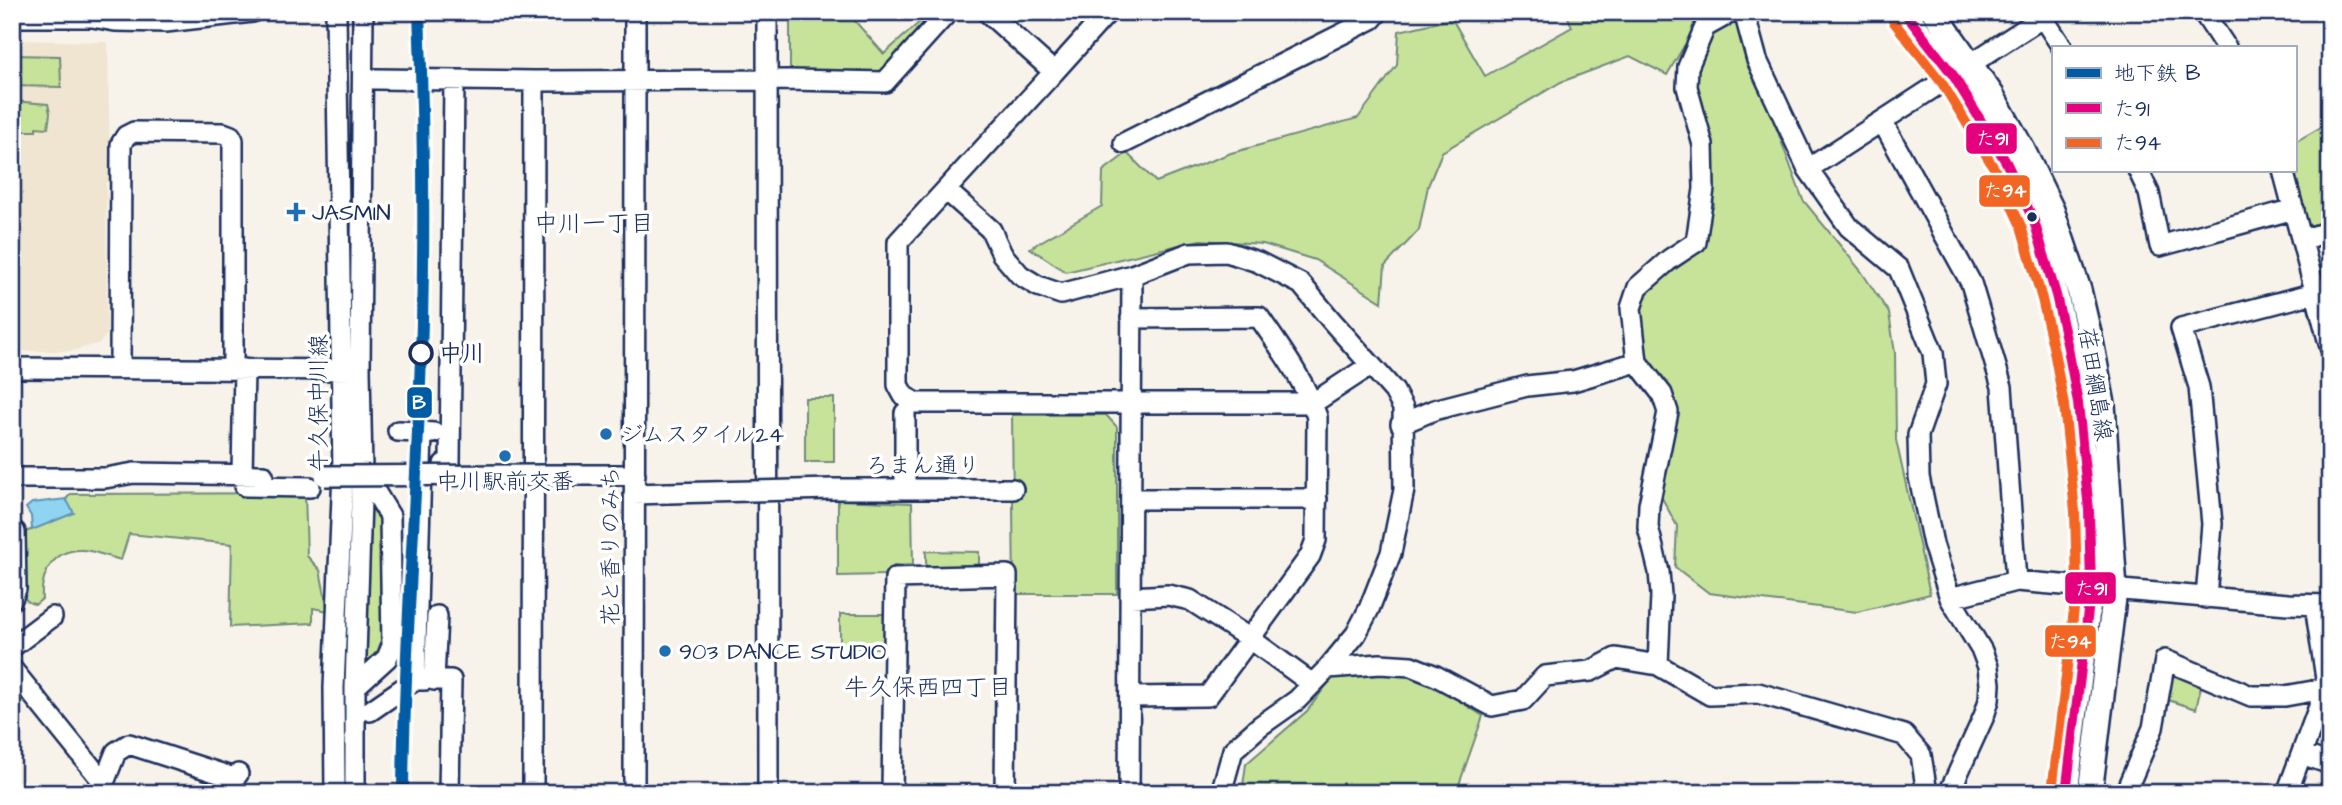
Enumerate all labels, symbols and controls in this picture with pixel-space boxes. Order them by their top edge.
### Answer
legend [2052,46,2296,172]
text: 地下鉄 B [2114,59,2200,88]
text: た91 [2114,95,2150,124]
line badge: た91 [1965,122,2018,155]
text: た91 [1976,126,2009,153]
text: た94 [2114,129,2161,158]
line badge: た94 [1978,174,2031,208]
text: た94 [1984,178,2026,205]
place label: JASMIN [312,197,391,229]
marker: JASMIN [286,202,306,222]
district label: 中川一丁目 [534,207,654,241]
unlabelled marker [2025,210,2039,224]
street label: 荏田綱島線 [2070,325,2120,443]
street label: 牛久保中川線 [303,334,335,472]
place label: 中川 [439,338,485,370]
marker: 中川 [409,341,433,365]
line badge: B [406,386,433,419]
text: B [412,390,426,417]
place label: ジムスタイル24 [620,419,784,451]
marker: ジムスタイル24 [598,426,614,442]
marker: 中川駅前交番 [497,448,513,464]
street label: ろまん通り [866,450,981,482]
place label: 中川駅前交番 [436,466,574,498]
street label: 花と香りのみち [595,466,627,626]
line badge: た91 [2064,571,2117,605]
text: た91 [2075,576,2108,603]
line badge: た94 [2044,624,2097,658]
text: た94 [2049,629,2091,656]
place label: 903 DANCE STUDIO [679,636,887,668]
marker: 903 DANCE STUDIO [657,643,673,659]
district label: 牛久保西四丁目 [844,671,1012,705]

